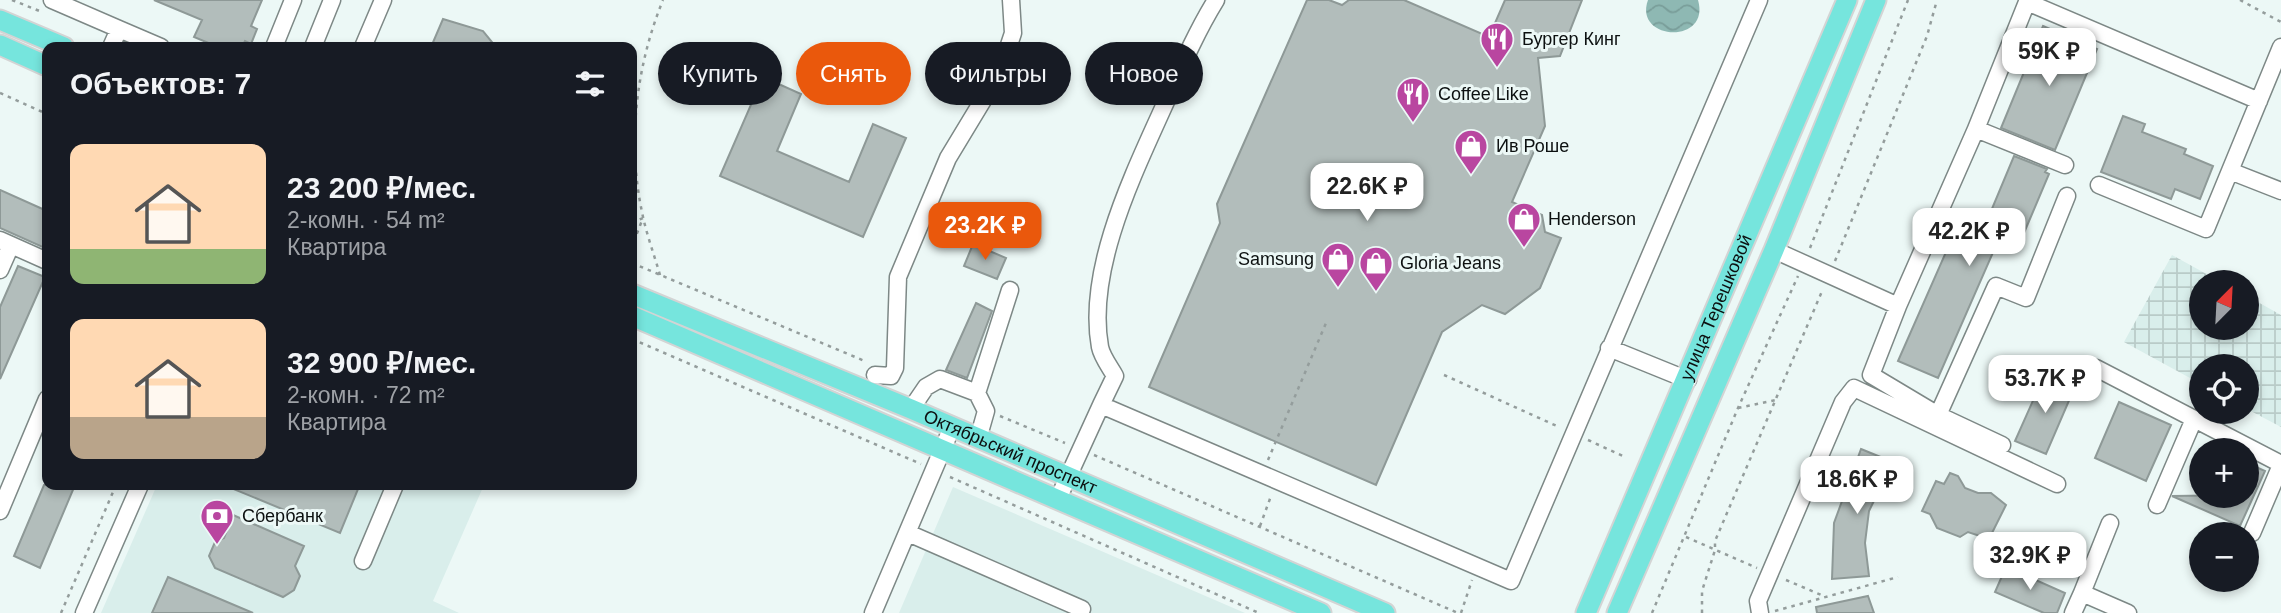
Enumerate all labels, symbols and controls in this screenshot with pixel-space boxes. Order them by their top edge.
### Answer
restaurant icon: Бургер Кинг [1478,20,1516,69]
pin: 59K ₽ [2000,28,2098,88]
place label: Бургер Кинг [1522,29,1621,49]
text: 59K ₽ [2018,38,2080,64]
chip: Купить [658,42,782,105]
chip: Снять [796,42,911,105]
chip: Фильтры [925,42,1071,105]
chip: Новое [1085,42,1203,105]
icon: filters [571,65,609,103]
text: Объектов: 7 [70,67,251,100]
restaurant icon: Coffee Like [1394,75,1432,124]
place label: Coffee Like [1438,84,1529,104]
shop icon: Ив Роше [1452,127,1490,176]
place label: Ив Роше [1496,136,1569,156]
pin: 22.6K ₽ [1302,164,1432,223]
text: 23 200 ₽/мес. [287,171,476,204]
icon: home [126,172,210,256]
text: 22.6K ₽ [1326,173,1408,199]
shop icon: Henderson [1505,200,1543,249]
pin: 23.2K ₽ [920,202,1050,262]
text: 2-комн. · 54 m² [287,207,445,233]
pin: 42.2K ₽ [1904,208,2034,268]
place label: Henderson [1548,209,1636,229]
text: 23.2K ₽ [944,212,1026,238]
text: 42.2K ₽ [1928,218,2010,244]
street label: улица Терешковой [1676,232,1756,383]
text: Квартира [287,234,386,260]
shop icon: Samsung [1319,240,1357,289]
shop icon: Gloria Jeans [1357,244,1395,293]
place label: Samsung [1238,249,1314,269]
place label: Gloria Jeans [1400,253,1501,273]
north arrow [2189,270,2259,340]
map controls [2189,270,2259,592]
text: 32 900 ₽/мес. [287,346,476,379]
icon: home [126,347,210,431]
button: locate [2189,354,2259,424]
pin: 53.7K ₽ [1980,356,2110,415]
text: 53.7K ₽ [2004,365,2086,391]
text: 2-комн. · 72 m² [287,382,445,408]
street label: Октябрьский проспект [921,406,1100,498]
text: Квартира [287,409,386,435]
button: + [2189,438,2259,508]
pin: 18.6K ₽ [1792,456,1922,516]
text: 18.6K ₽ [1816,466,1898,492]
bank icon: Сбербанк [198,497,236,546]
place label: Сбербанк [242,506,323,526]
button: − [2189,522,2259,592]
pin: 32.9K ₽ [1965,532,2095,592]
text: 32.9K ₽ [1989,542,2071,568]

